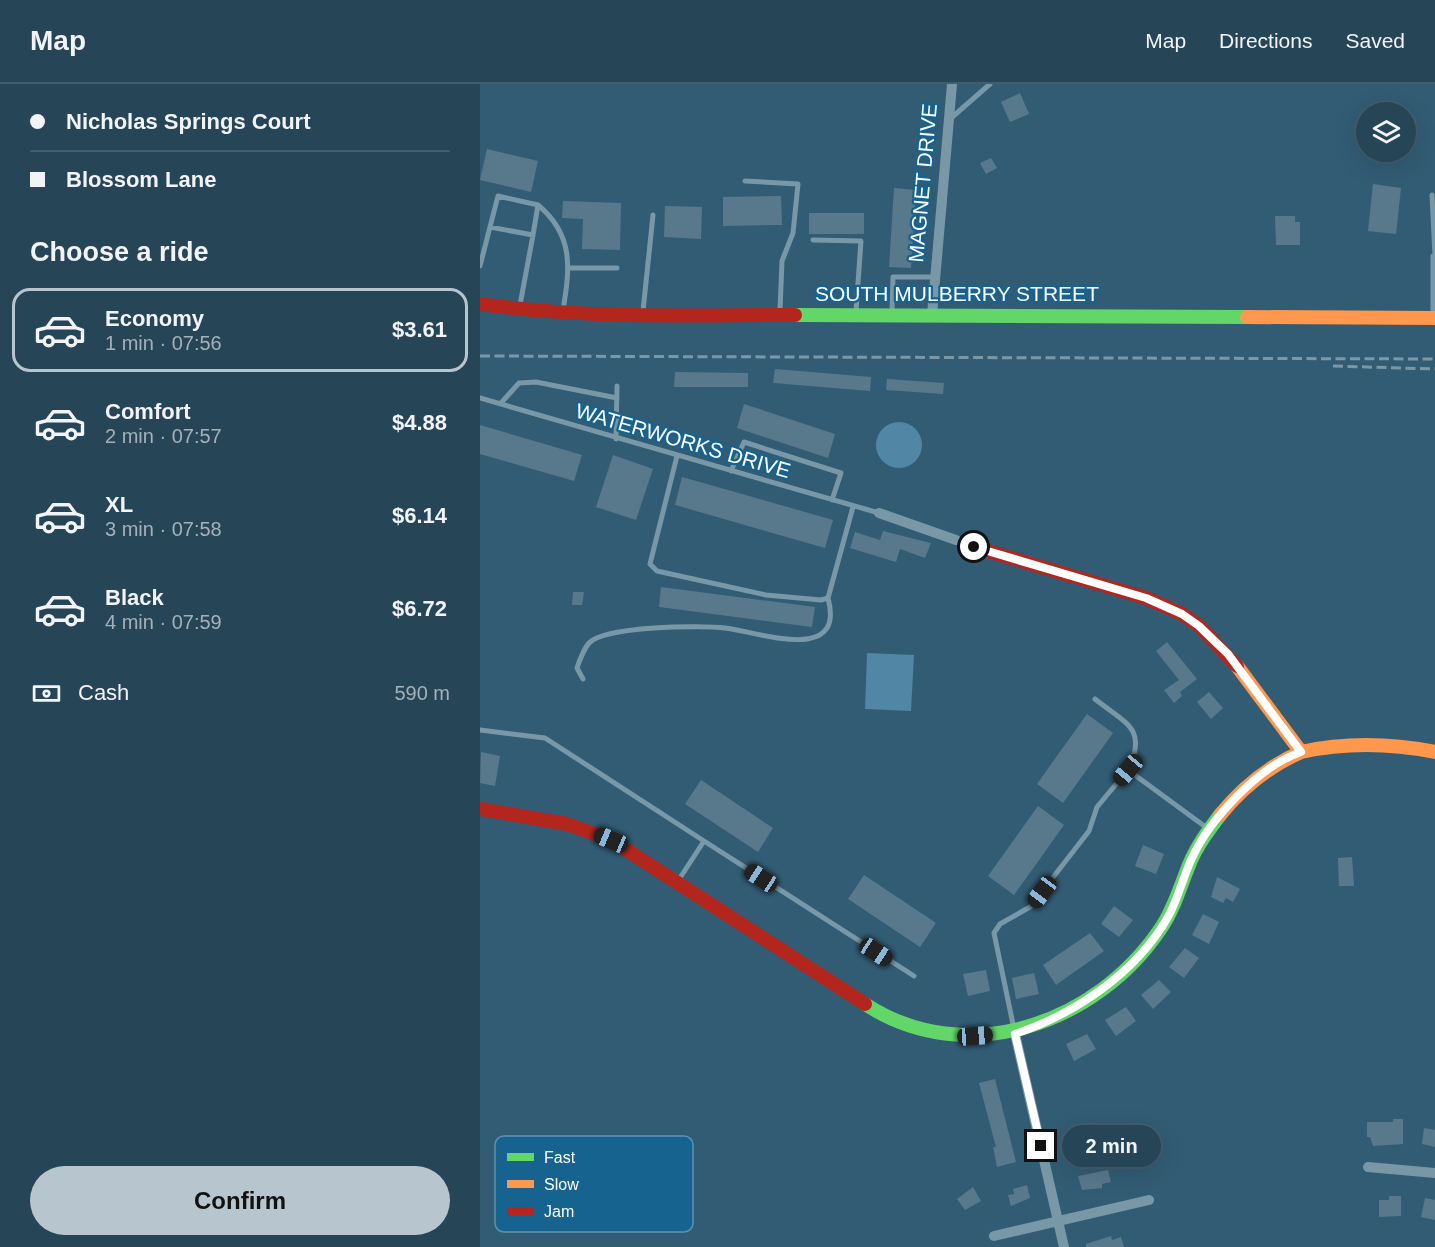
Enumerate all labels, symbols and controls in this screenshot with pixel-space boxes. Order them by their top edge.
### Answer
text: Map [30,25,86,56]
text: Map [1145,29,1186,52]
text: Directions [1219,29,1312,52]
text: Saved [1345,29,1405,52]
map controls [1356,102,1416,162]
button: layers [1356,102,1416,162]
street label: MAGNET DRIVE [904,103,941,263]
text: Nicholas Springs Court [66,109,310,134]
text: Blossom Lane [66,167,216,192]
text: Choose a ride [30,237,209,267]
street label: SOUTH MULBERRY STREET [815,282,1099,305]
icon: car [33,303,87,357]
text: Economy [105,306,204,331]
text: $3.61 [392,317,447,342]
text: 1 min · 07:56 [105,332,222,354]
icon: car [33,396,87,450]
text: Comfort [105,399,191,424]
street label: WATERWORKS DRIVE [573,399,793,482]
text: $4.88 [392,410,447,435]
text: 2 min · 07:57 [105,425,222,447]
icon: car [33,489,87,543]
text: XL [105,492,133,517]
text: $6.14 [392,503,447,528]
text: 3 min · 07:58 [105,518,222,540]
route start [960,533,987,560]
icon: car [33,582,87,636]
text: Black [105,585,164,610]
text: $6.72 [392,596,447,621]
text: 4 min · 07:59 [105,611,222,633]
icon: cash [30,677,63,710]
text: Cash [78,680,129,705]
text: 590 m [394,682,450,704]
car [1110,750,1146,790]
car [591,825,631,855]
car [741,861,781,895]
car [1024,872,1060,912]
car [856,935,896,969]
car [956,1026,994,1046]
callout: 2 min [1062,1125,1161,1167]
route end [1027,1132,1054,1159]
text: 2 min [1085,1135,1138,1157]
legend [495,1136,693,1232]
text: Fast [544,1149,576,1166]
button: Confirm [30,1166,450,1235]
text: Slow [544,1176,579,1193]
text: Jam [544,1203,574,1220]

